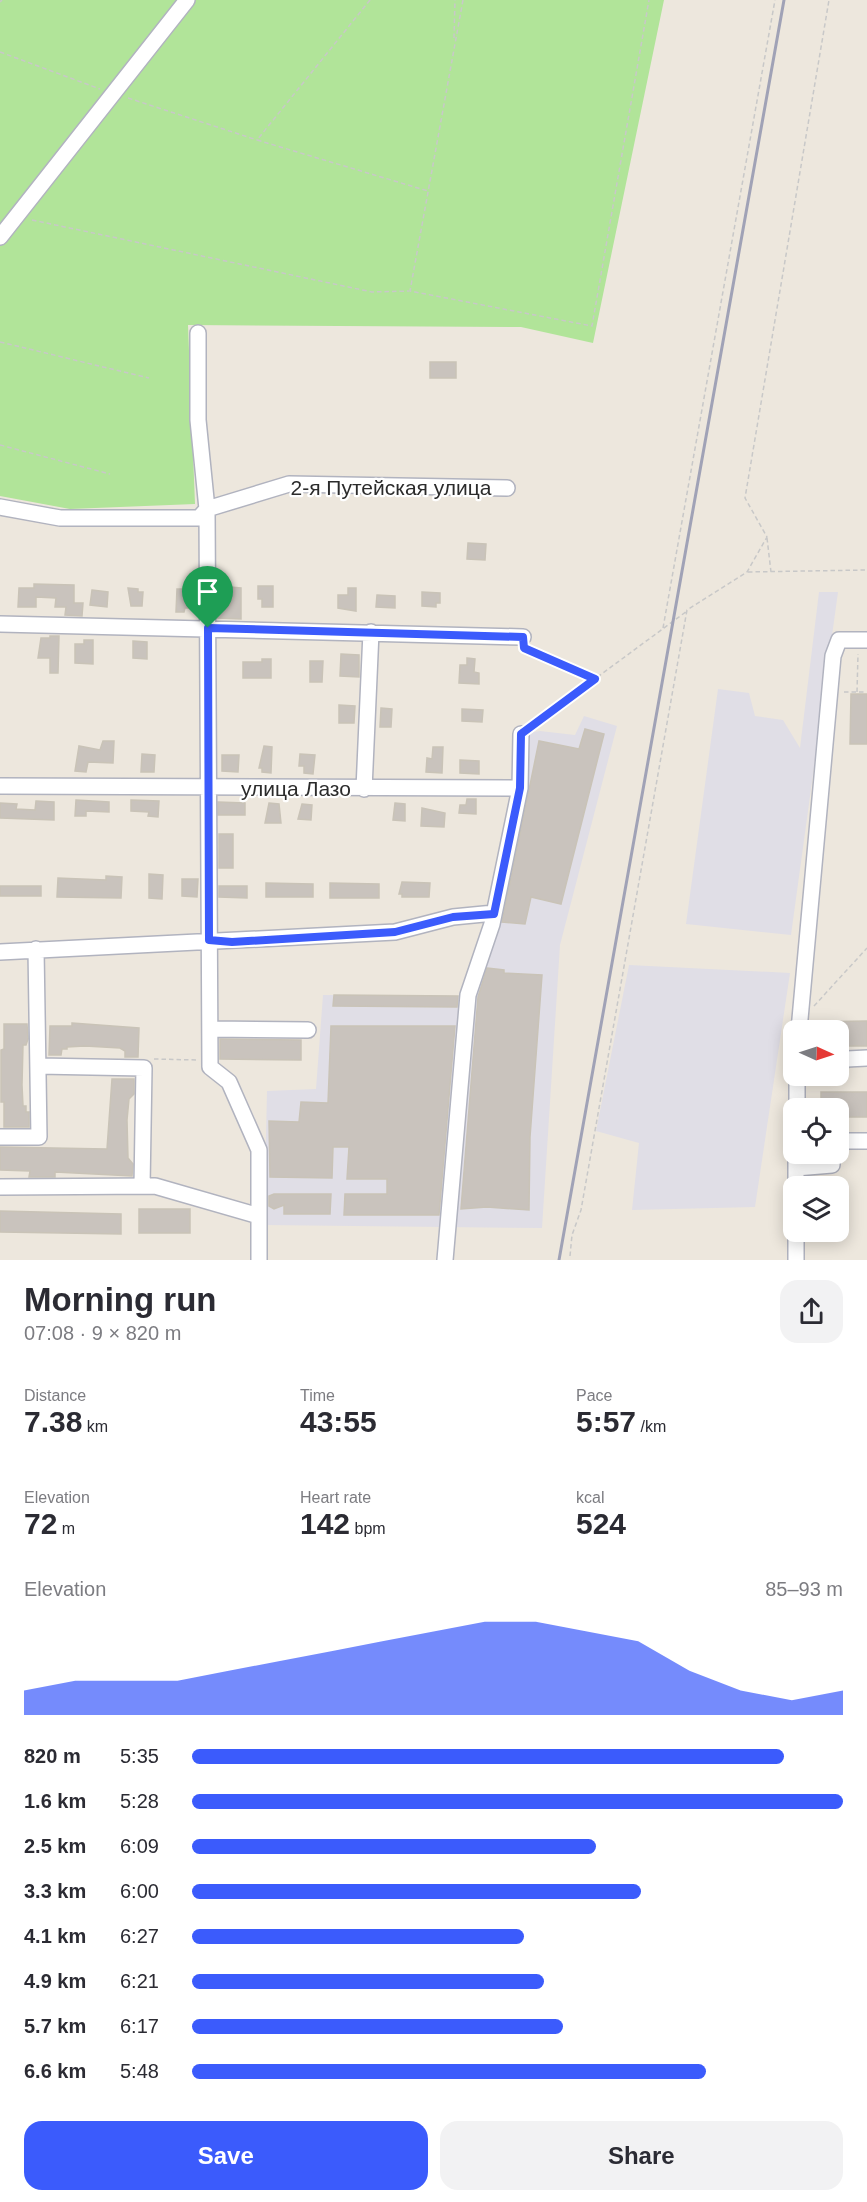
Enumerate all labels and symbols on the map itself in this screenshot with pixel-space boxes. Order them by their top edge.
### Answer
street label: 2-я Путейская улица [290,476,492,499]
pin [182,566,233,628]
street label: улица Лазо [241,777,351,800]
north arrow [783,1020,849,1086]

